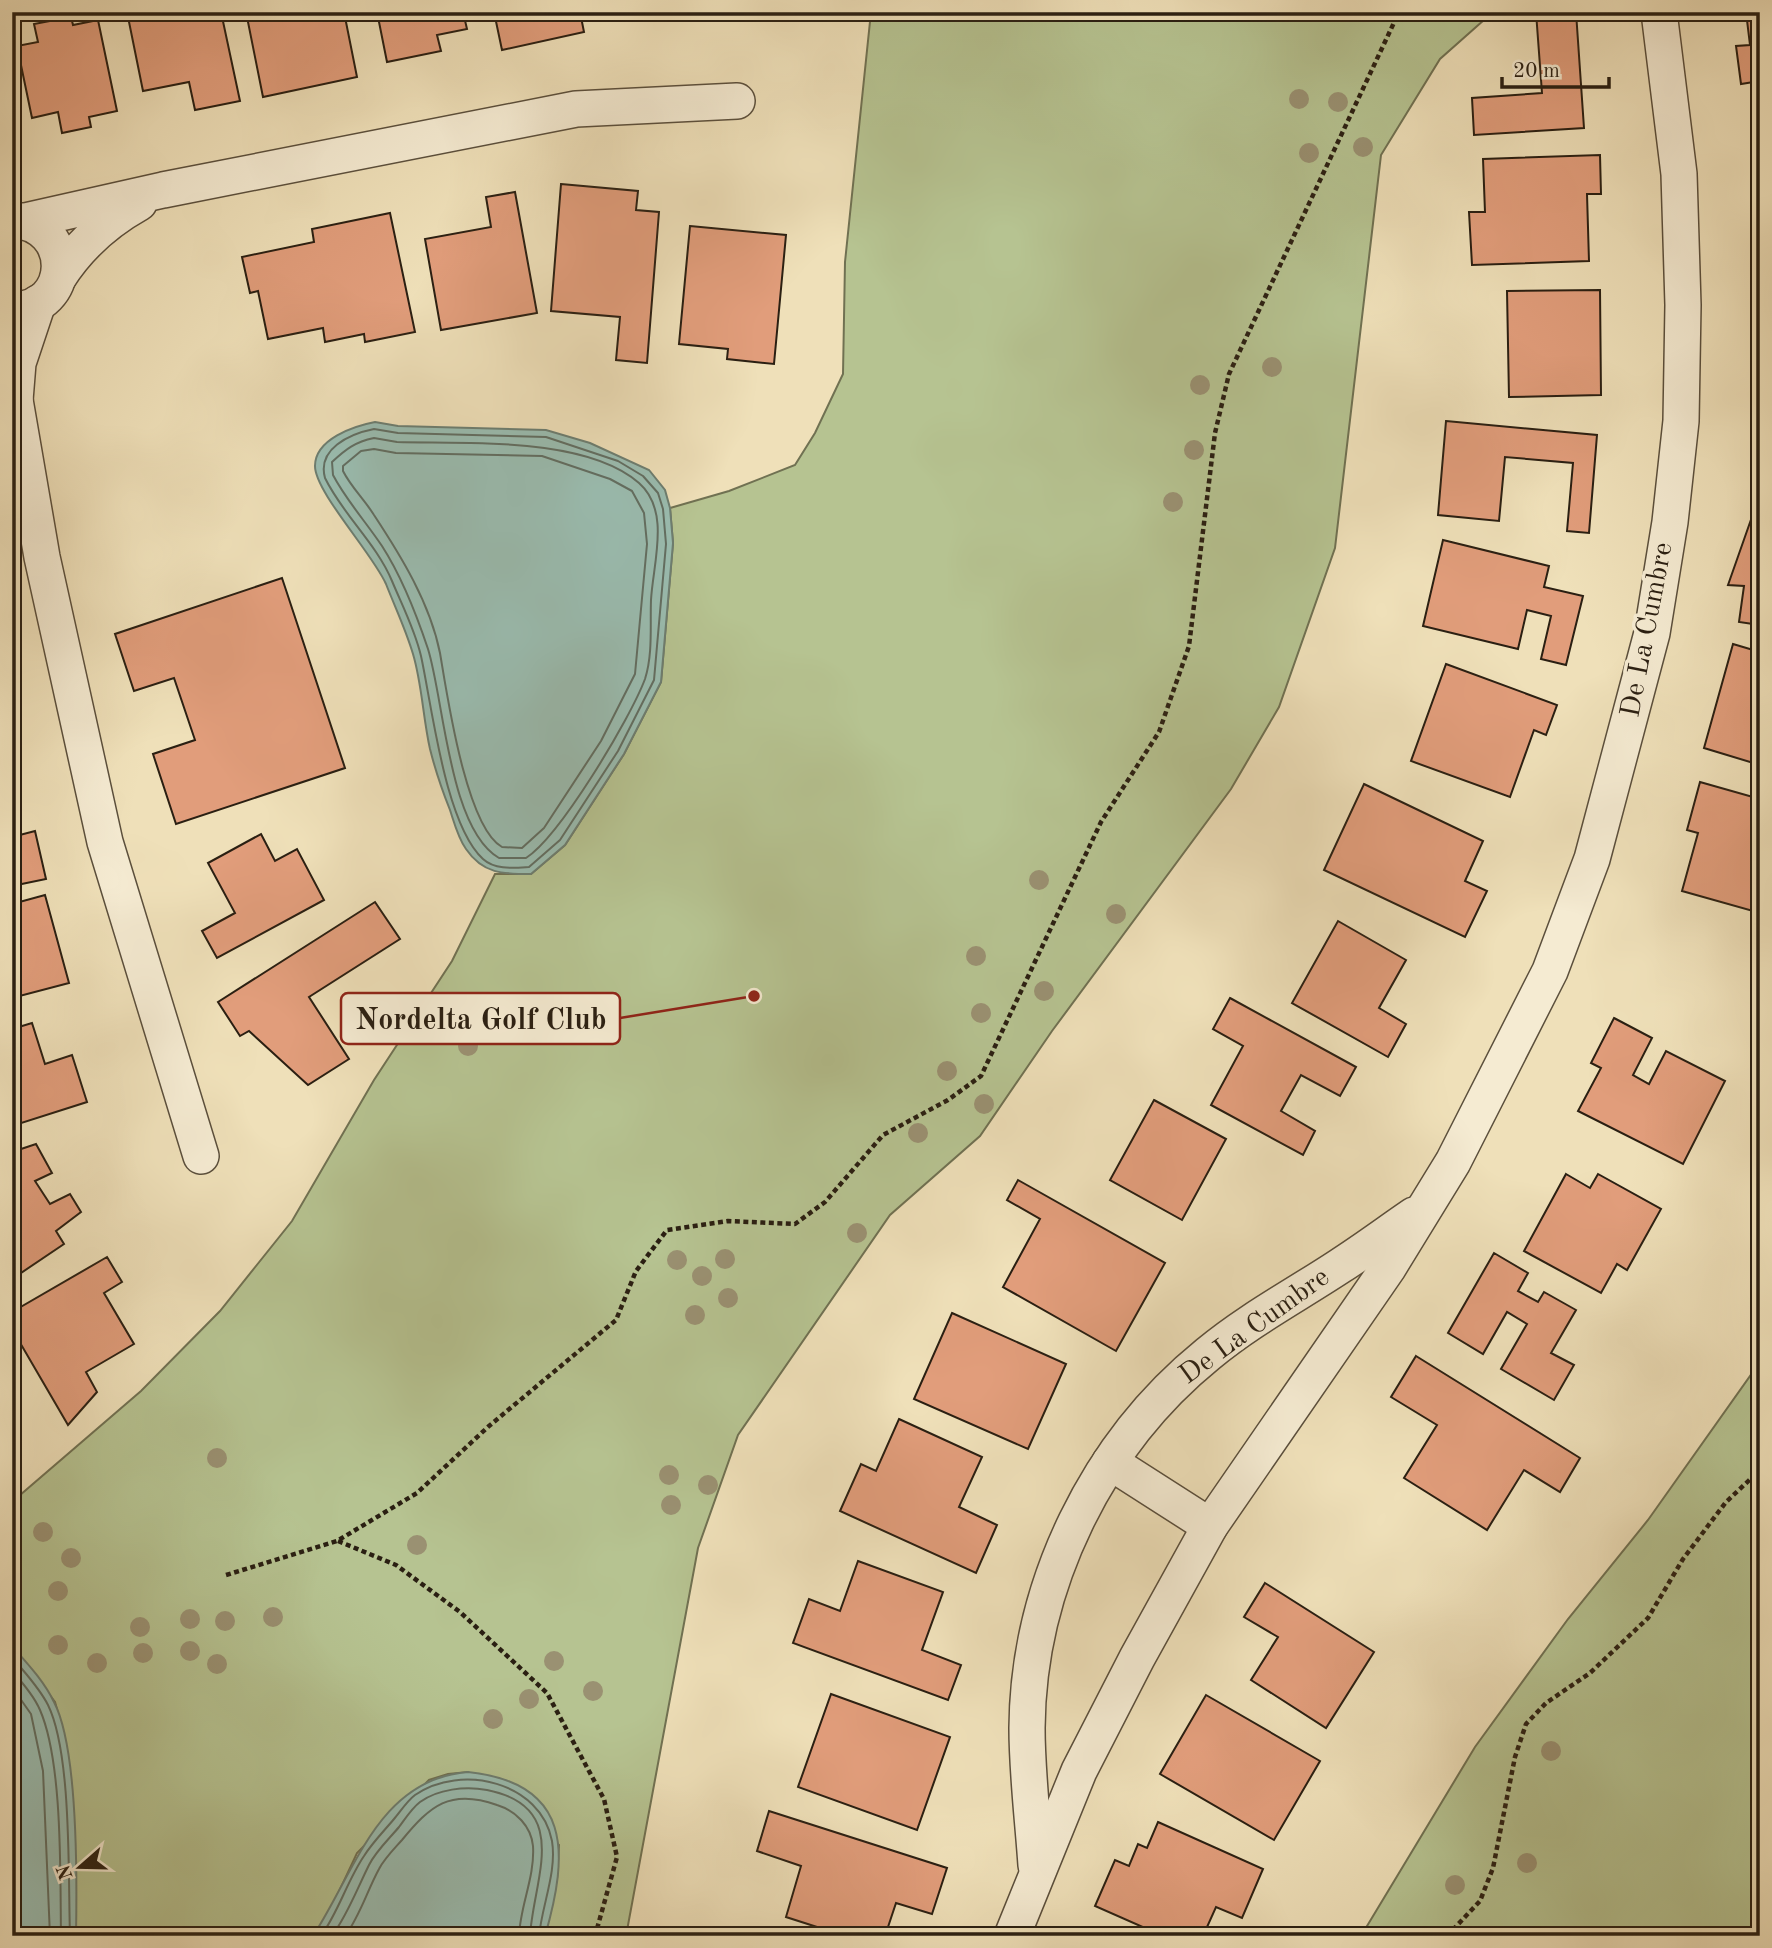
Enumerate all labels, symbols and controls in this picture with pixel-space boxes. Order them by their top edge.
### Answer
scale bar [1502,46,1609,90]
text: 20 m [1513,61,1560,82]
street label: De La Cumbre [1617,540,1679,720]
callout: Nordelta Golf Club [341,993,620,1044]
text: Nordelta Golf Club [355,1006,607,1036]
street label: De La Cumbre [1175,1263,1335,1391]
north arrow [46,1832,116,1902]
text: N [55,1861,78,1882]

